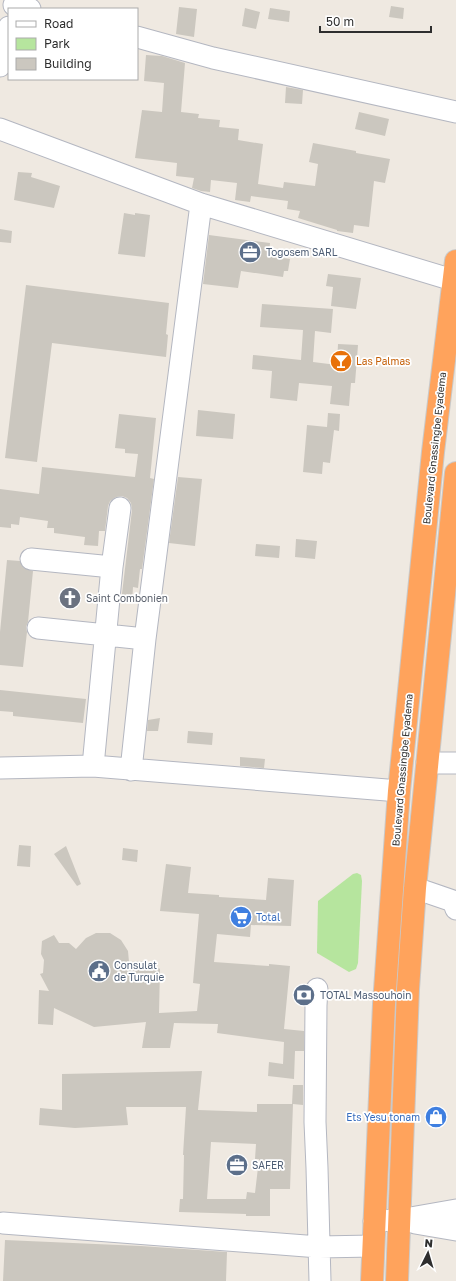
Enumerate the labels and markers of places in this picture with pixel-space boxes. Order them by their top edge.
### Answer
office icon: Togosem SARL [237,239,263,265]
place label: Togosem SARL [266,246,338,258]
bar icon: Las Palmas [328,348,354,374]
place label: Las Palmas [356,355,410,367]
church icon: Saint Combonien [57,585,83,611]
place label: Saint Combonien [86,592,168,604]
supermarket icon: Total [228,904,254,930]
place label: Total [256,911,280,923]
public building icon: Consulat de Turquie [86,958,112,984]
place label: Consulat de Turquie [114,959,164,983]
bank icon: TOTAL Massouhoin [291,982,317,1008]
place label: TOTAL Massouhoin [320,989,411,1001]
shop icon: Ets Yesu tonam [423,1104,449,1130]
place label: Ets Yesu tonam [346,1111,420,1123]
office icon: SAFER [224,1152,250,1178]
place label: SAFER [252,1159,284,1171]

